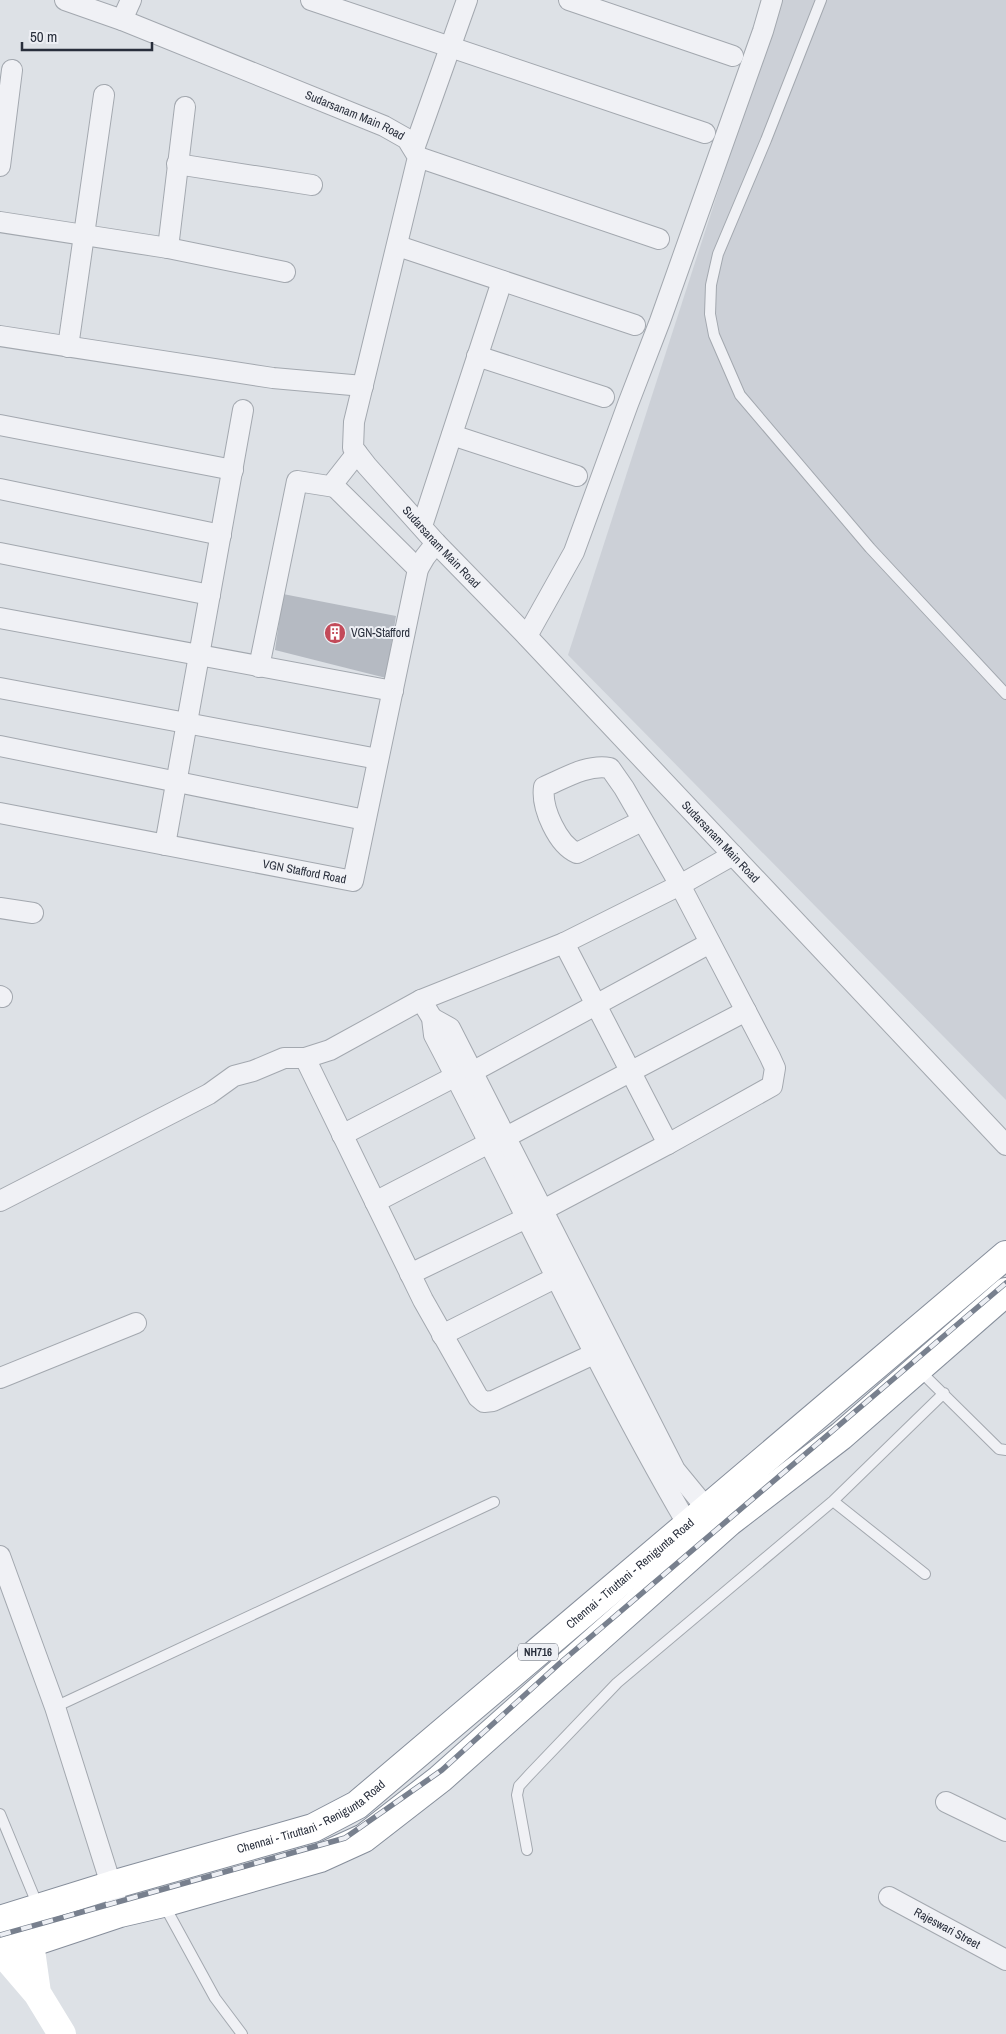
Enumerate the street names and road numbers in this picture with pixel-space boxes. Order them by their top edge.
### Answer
street label: Sudarsanam Main Road [303,87,407,144]
street label: Sudarsanam Main Road [399,503,484,592]
street label: Sudarsanam Main Road [678,797,763,886]
street label: VGN Stafford Road [261,856,348,888]
street label: Chennai - Tiruttani - Renigunta Road [563,1515,698,1632]
road number: NH716 [518,1644,558,1660]
street label: Chennai - Tiruttani - Renigunta Road [235,1777,389,1857]
street label: Rajeswari Street [911,1904,983,1953]

